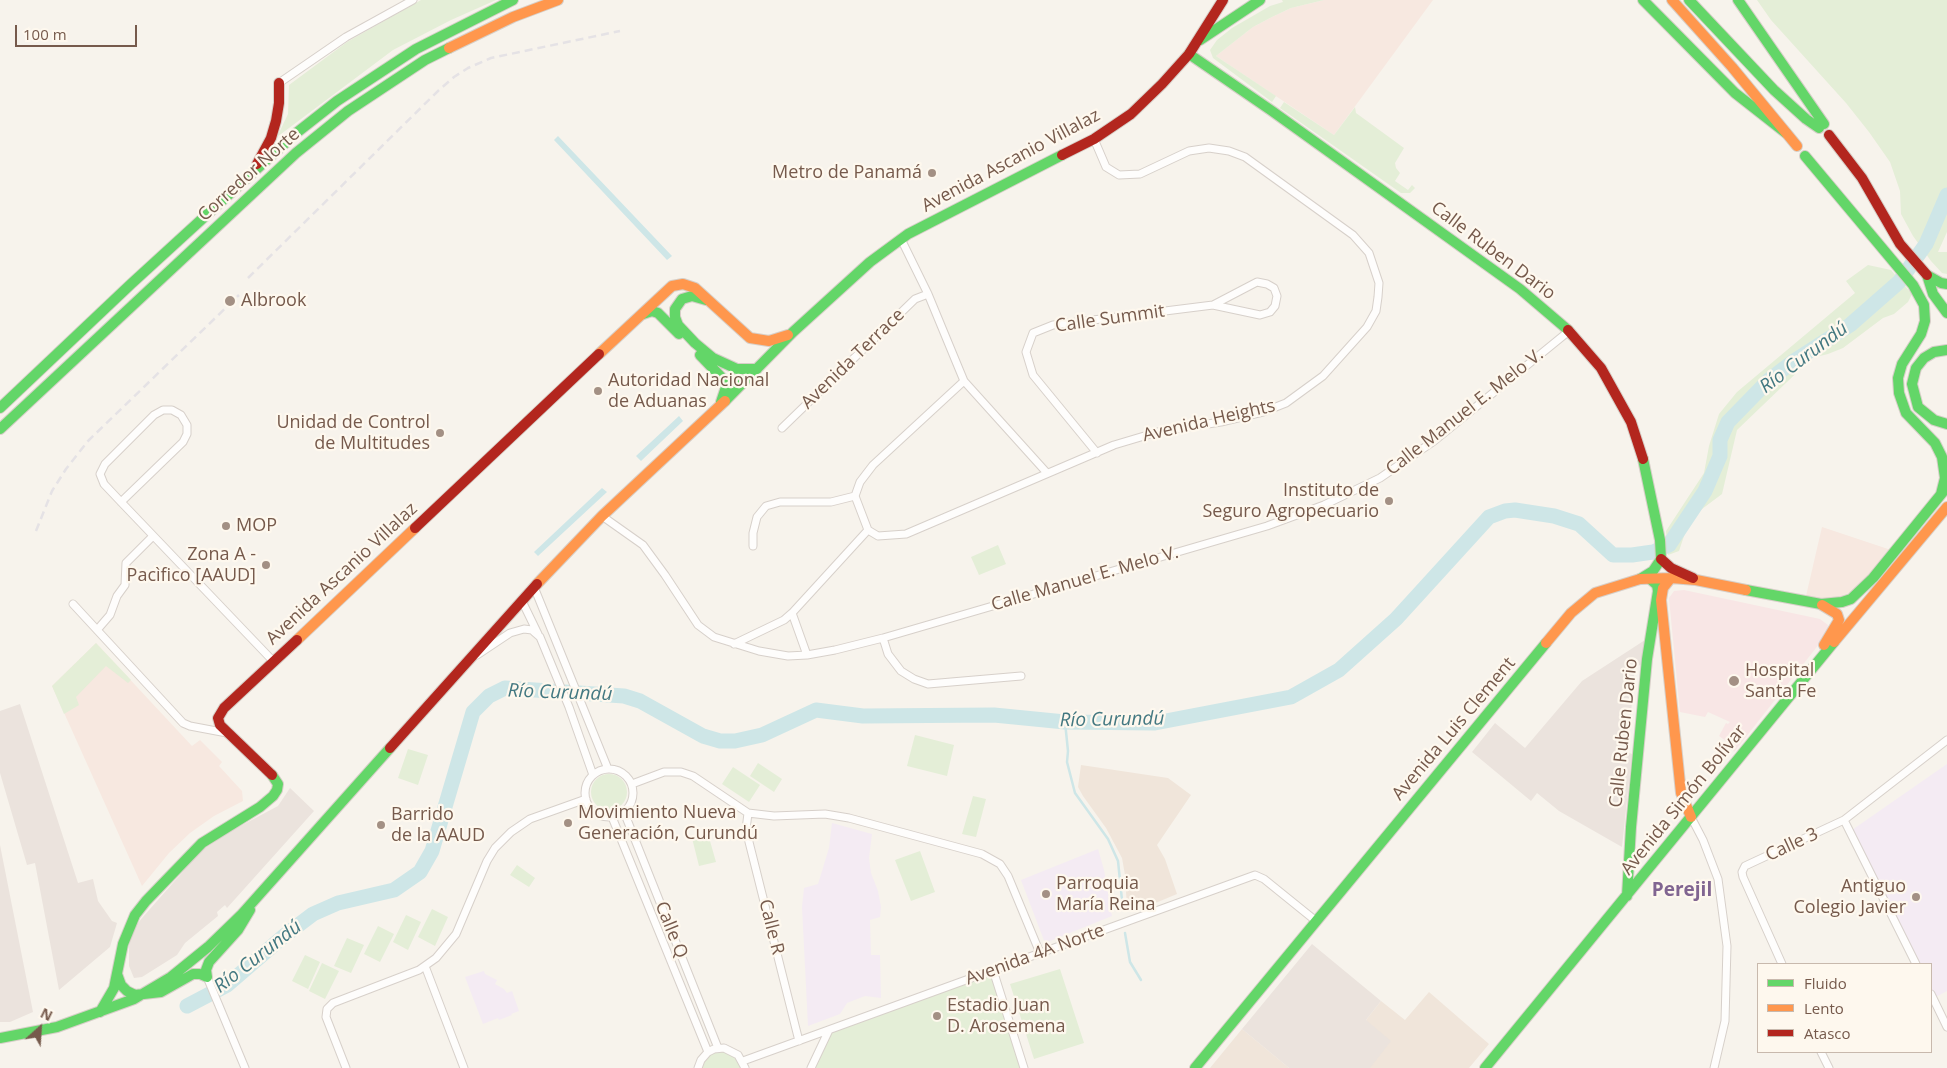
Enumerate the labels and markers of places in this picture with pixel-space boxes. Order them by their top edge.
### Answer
place label: Metro de Panamá [772,162,922,184]
marker: Metro de Panamá [926,167,938,179]
place label: Albrook [241,290,306,312]
marker: Albrook [223,294,237,308]
place label: Autoridad Nacional de Aduanas [608,370,769,412]
marker: Autoridad Nacional de Aduanas [592,385,604,397]
place label: Unidad de Control de Multitudes [276,412,430,454]
marker: Unidad de Control de Multitudes [434,427,446,439]
place label: Instituto de Seguro Agropecuario [1202,480,1379,522]
marker: Instituto de Seguro Agropecuario [1383,495,1395,507]
place label: MOP [236,515,277,537]
marker: MOP [220,520,232,532]
place label: Zona A - Pacìfico [AAUD] [127,544,256,586]
marker: Zona A - Pacìfico [AAUD] [260,559,272,571]
place label: Hospital Santa Fe [1745,660,1816,702]
marker: Hospital Santa Fe [1727,674,1741,688]
place label: Movimiento Nueva Generación, Curundú [578,802,758,844]
place label: Barrido de la AAUD [391,804,485,846]
marker: Movimiento Nueva Generación, Curundú [562,817,574,829]
marker: Barrido de la AAUD [375,819,387,831]
place label: Parroquia María Reina [1056,873,1156,916]
place label: Antiguo Colegio Javier [1794,876,1906,919]
marker: Parroquia María Reina [1040,888,1052,900]
marker: Antiguo Colegio Javier [1910,891,1922,903]
place label: Estadio Juan D. Arosemena [947,995,1066,1038]
marker: Estadio Juan D. Arosemena [931,1010,943,1022]

